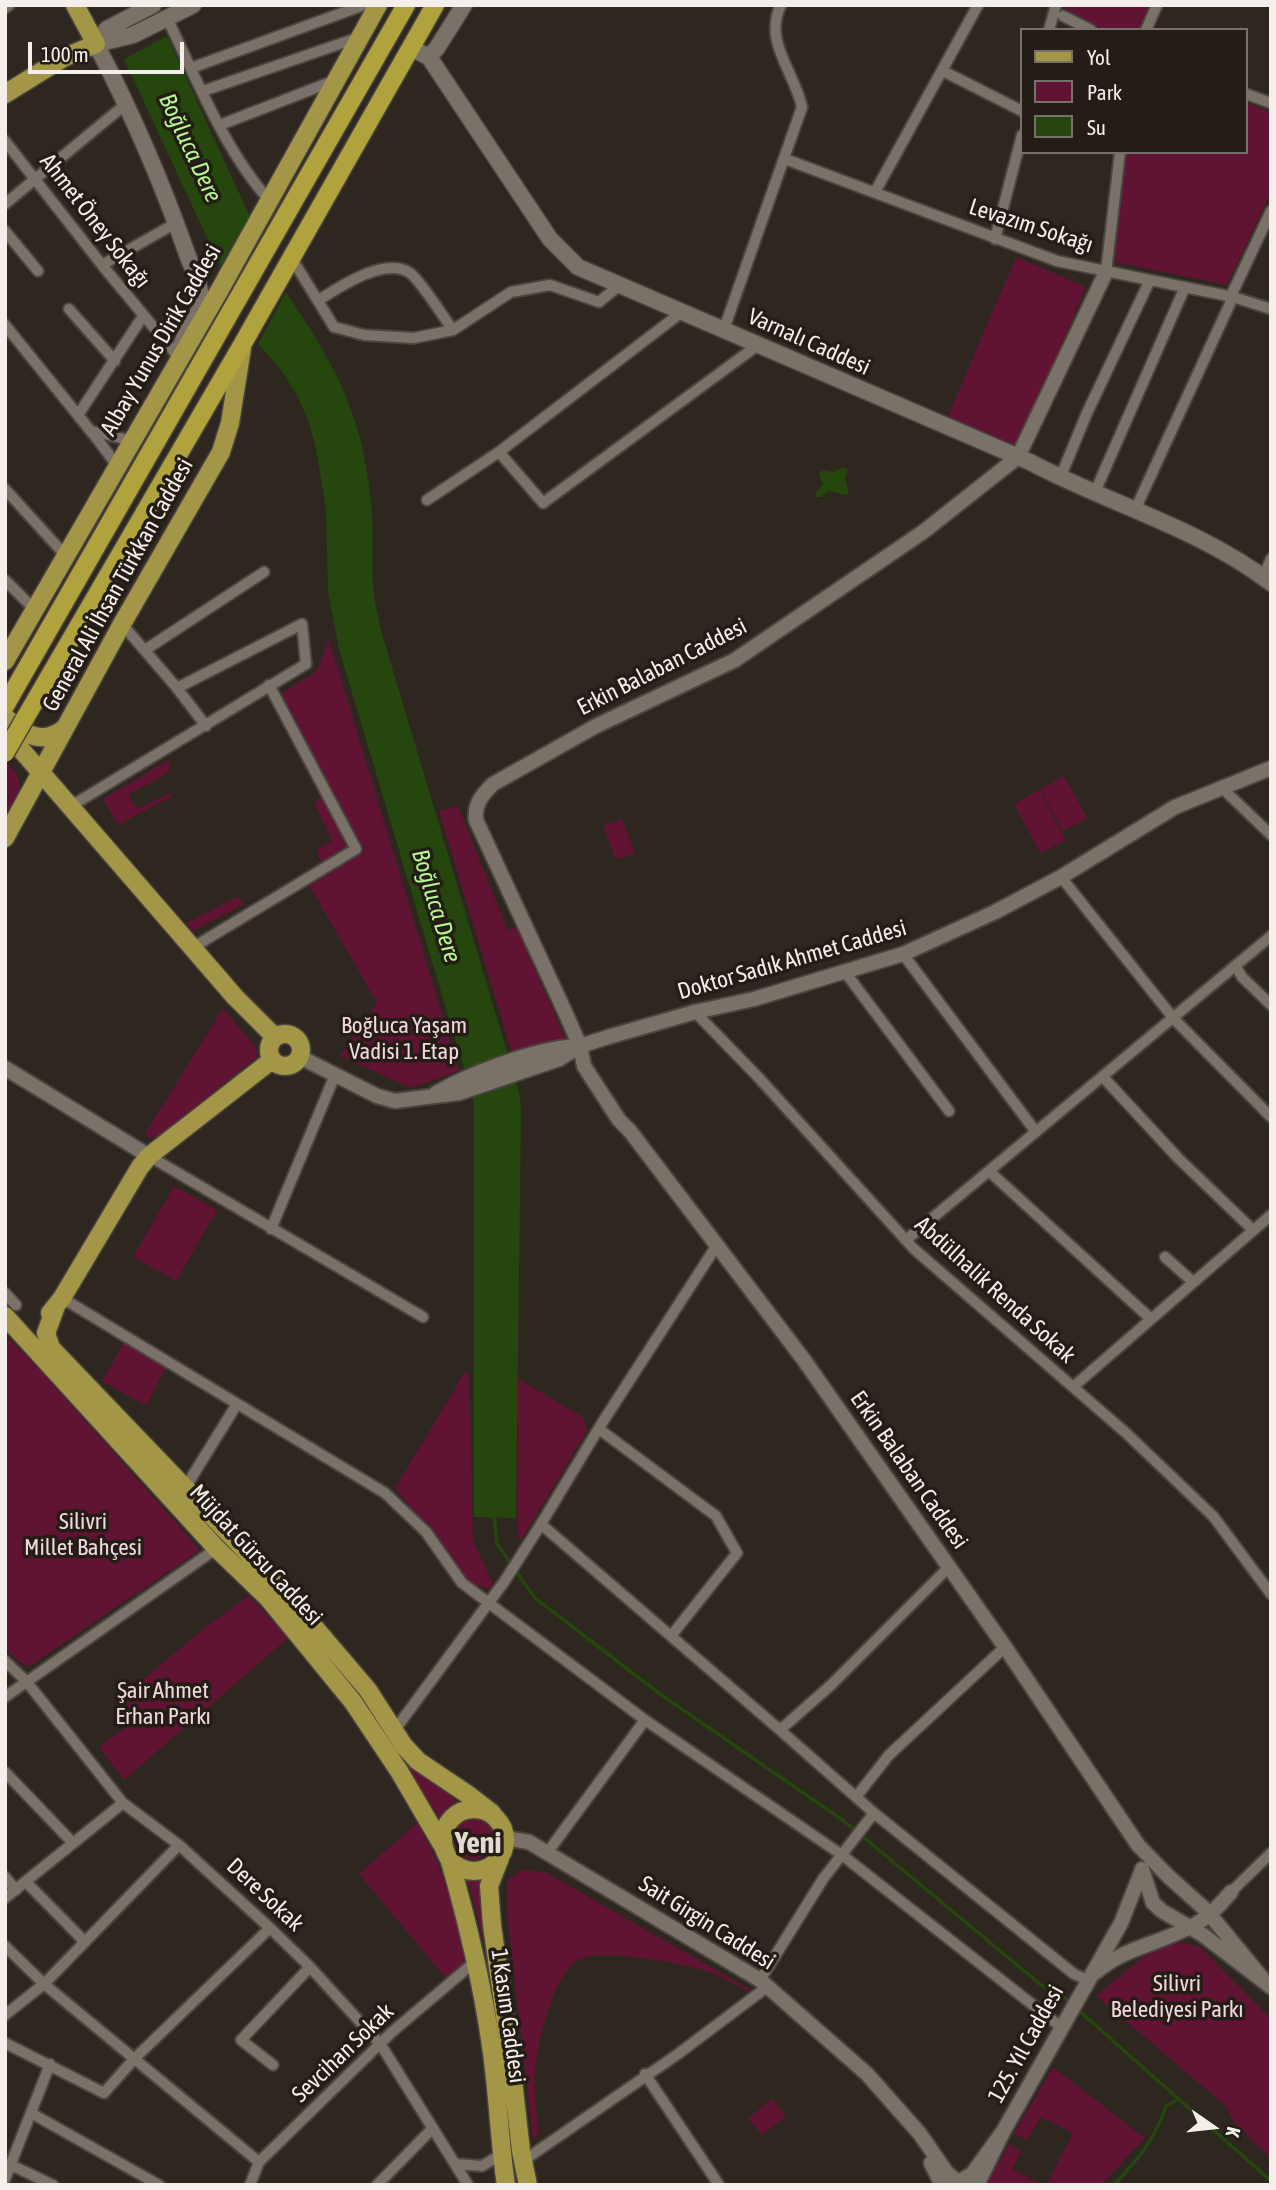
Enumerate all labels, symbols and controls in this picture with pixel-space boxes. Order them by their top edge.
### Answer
scale bar [32,28,187,72]
legend [1020,28,1248,154]
text: 100 m [41,42,89,66]
text: Yol [1087,45,1111,69]
text: Park [1087,80,1122,104]
water label: Boğluca Dere [152,89,228,207]
text: Su [1087,115,1106,139]
street label: Ahmet Öney Sokağı [34,148,156,294]
street label: Levazım Sokağı [965,193,1097,259]
street label: Albay Yunus Dirik Caddesi [95,239,227,441]
street label: Varnalı Caddesi [743,303,875,381]
street label: General Ali İhsan Türkkan Caddesi [37,454,199,716]
street label: Erkin Balaban Caddesi [573,612,751,722]
water label: Boğluca Dere [405,846,467,966]
street label: Doktor Sadık Ahmet Caddesi [674,914,910,1006]
park label: Boğluca Yaşam Vadisi 1. Etap [341,1012,467,1066]
street label: Abdülhalik Renda Sokak [909,1211,1081,1369]
street label: Erkin Balaban Caddesi [844,1386,974,1554]
street label: Müjdat Gürsu Caddesi [184,1479,328,1631]
park label: Silivri Millet Bahçesi [24,1508,142,1562]
park label: Şair Ahmet Erhan Parkı [115,1677,211,1731]
district label: Yeni [455,1826,501,1862]
street label: Dere Sokak [221,1852,309,1938]
street label: Sait Girgin Caddesi [634,1870,780,1976]
street label: 1 Kasım Caddesi [485,1947,531,2085]
park label: Silivri Belediyesi Parkı [1111,1970,1243,2024]
street label: 125. Yıl Caddesi [982,1980,1070,2108]
street label: Sevcihan Sokak [286,1998,400,2108]
north arrow [1178,2092,1248,2162]
text: K [1222,2125,1245,2139]

